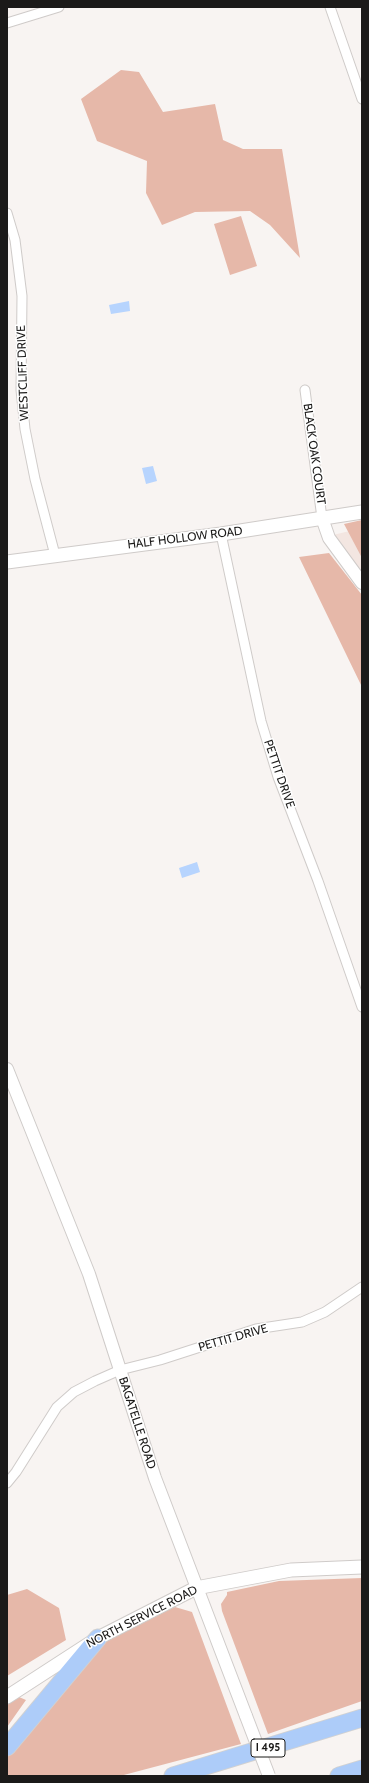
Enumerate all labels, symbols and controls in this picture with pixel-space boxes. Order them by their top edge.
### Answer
street label: WESTCLIFF DRIVE [14,325,32,421]
street label: BLACK OAK COURT [300,403,328,505]
street label: HALF HOLLOW ROAD [127,524,243,552]
street label: PETTIT DRIVE [261,738,297,810]
street label: PETTIT DRIVE [197,1321,269,1355]
street label: BAGATELLE ROAD [115,1375,159,1471]
street label: NORTH SERVICE ROAD [84,1583,200,1651]
road number: I 495 [251,1739,285,1757]

